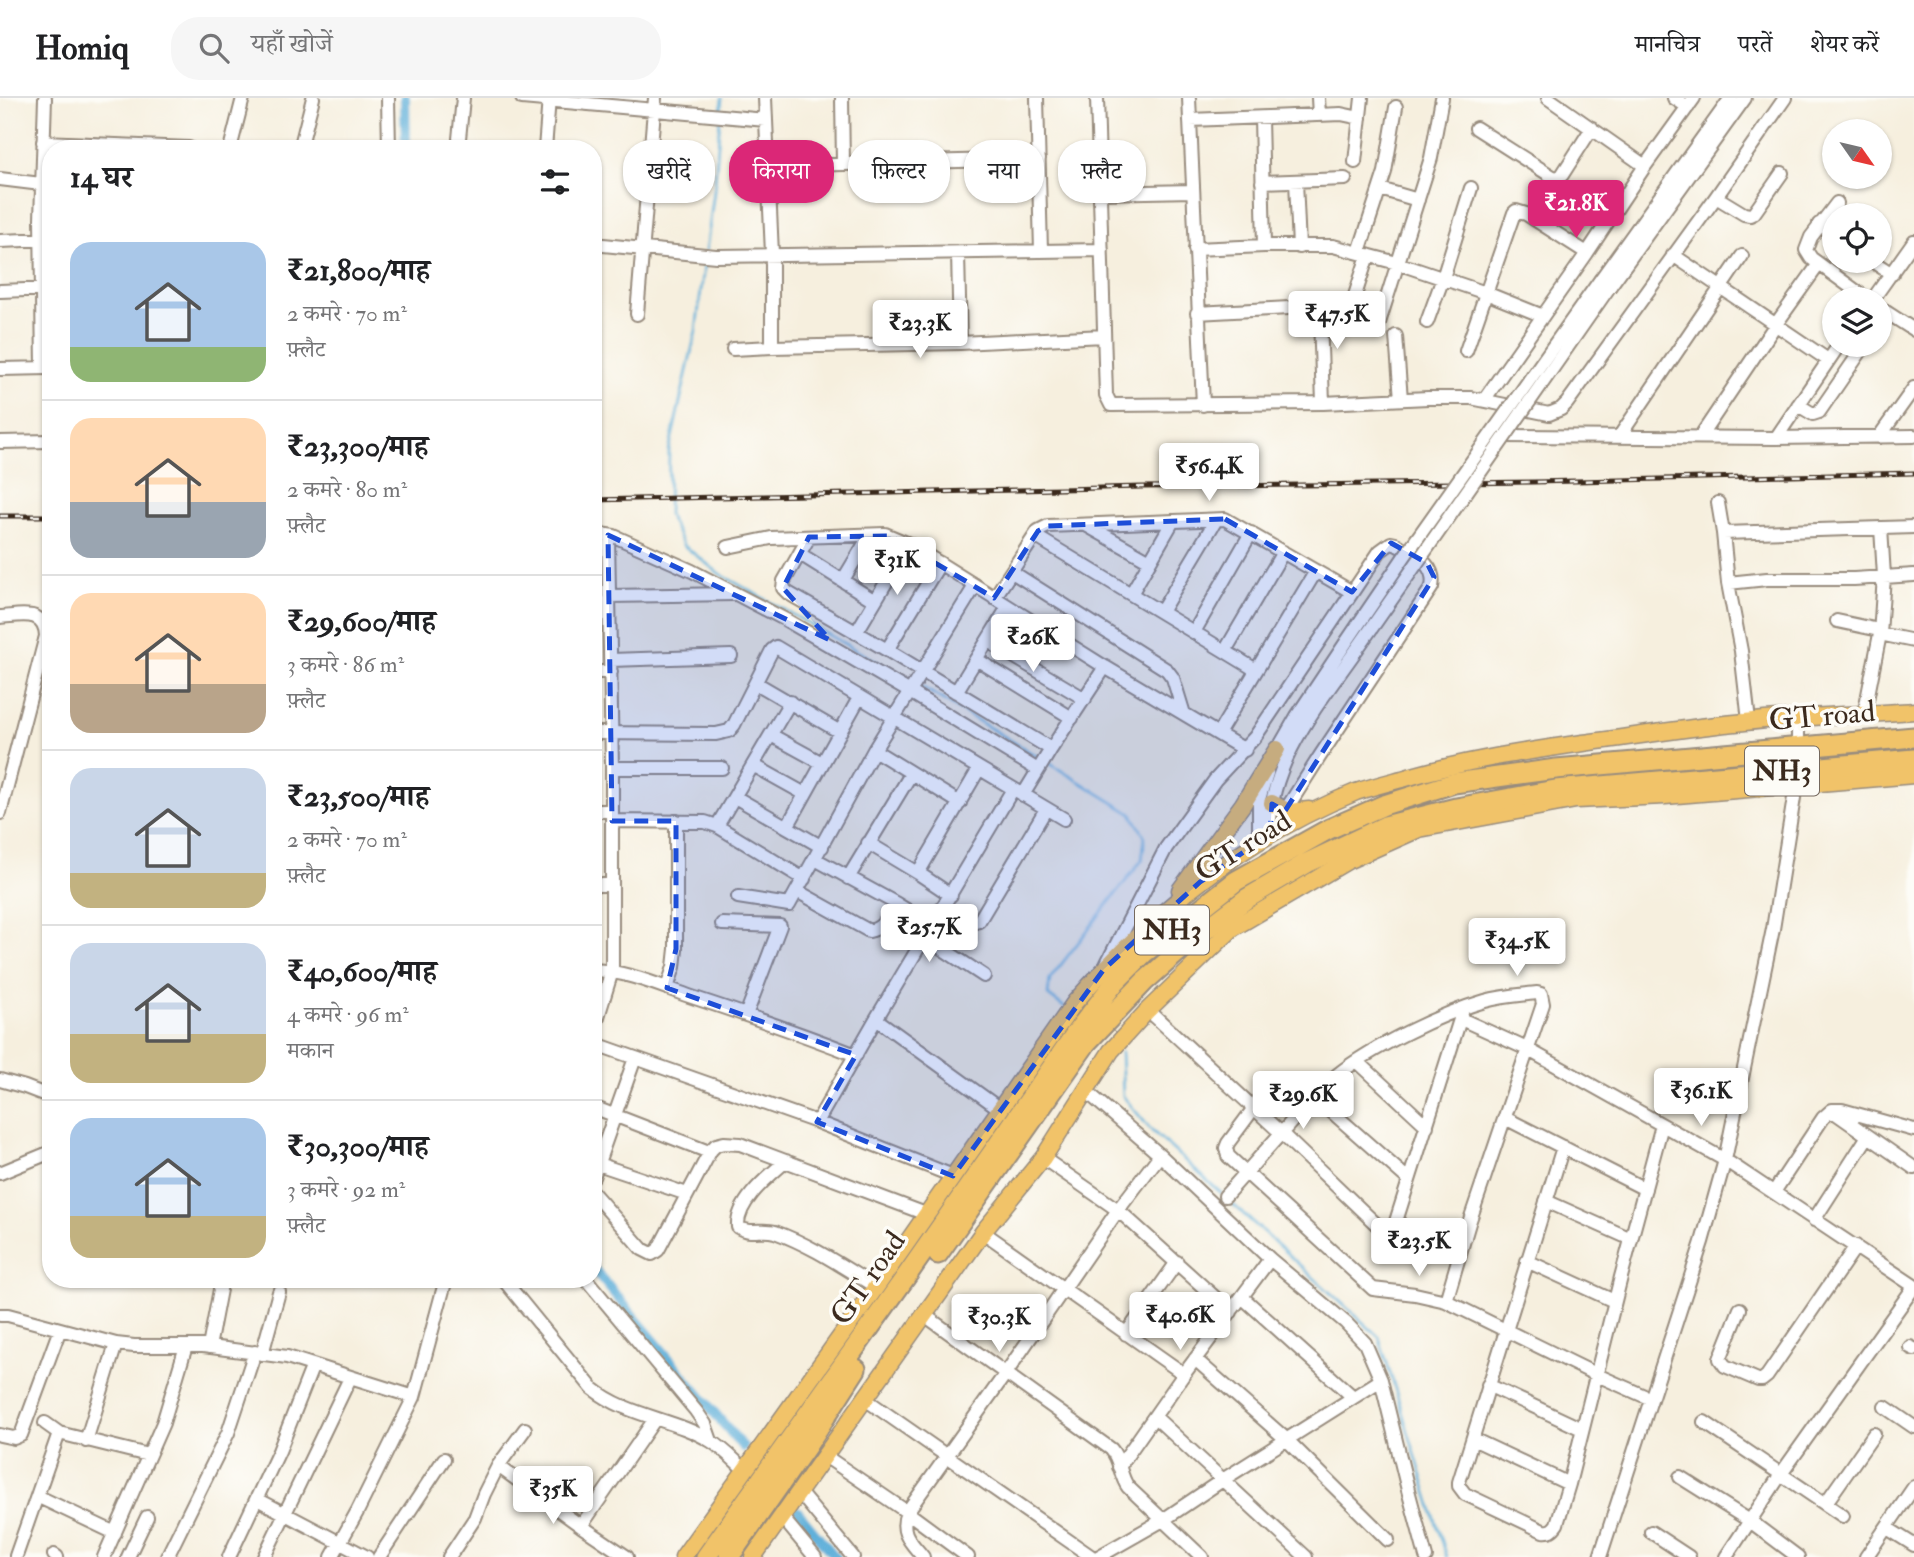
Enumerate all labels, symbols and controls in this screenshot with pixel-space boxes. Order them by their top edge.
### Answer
search box [171,17,661,80]
text: Homiq [35,28,129,69]
text: यहाँ खोजें [251,28,333,60]
icon: search [195,29,233,67]
text: मानचित्र [1635,29,1700,60]
text: परतें [1738,29,1772,60]
text: शेयर करें [1810,29,1879,60]
north arrow [1822,119,1892,189]
map controls [1822,119,1892,357]
chip: खरीदें [623,140,715,203]
chip: किराया [729,140,834,203]
chip: फ़िल्टर [848,140,950,203]
chip: नया [964,140,1044,203]
chip: फ़्लैट [1058,140,1146,203]
text: 14 घर [70,159,133,196]
icon: filters [536,163,574,201]
pin: ₹21.8K [1519,180,1633,240]
text: ₹21.8K [1544,188,1608,217]
button: locate [1822,203,1892,273]
text: ₹21,800/माह [287,252,430,289]
icon: home [126,270,210,354]
button: layers [1822,287,1892,357]
pin: ₹47.5K [1280,292,1394,351]
text: 2 कमरे · 70 m² [287,299,407,328]
text: ₹47.5K [1304,299,1370,328]
pin: ₹23.3K [863,300,977,360]
text: ₹23.3K [889,308,951,337]
text: फ़्लैट [287,335,325,364]
text: ₹23,300/माह [287,428,428,465]
pin: ₹56.4K [1152,444,1266,503]
icon: home [126,446,210,530]
text: ₹56.4K [1175,451,1243,480]
text: 2 कमरे · 80 m² [287,475,407,504]
text: फ़्लैट [287,511,325,540]
pin: ₹31K [856,538,938,597]
text: ₹31K [874,545,920,574]
text: ₹29,600/माह [287,603,436,640]
pin: ₹26K [992,614,1074,674]
icon: home [126,621,210,705]
text: ₹26K [1007,622,1059,651]
text: 3 कमरे · 86 m² [287,650,404,679]
text: फ़्लैट [287,686,325,715]
street label: GT road [1767,693,1877,739]
road number: NH3 [1745,746,1819,796]
text: ₹23,500/माह [287,778,429,815]
icon: home [126,796,210,880]
street label: GT road [1188,802,1298,890]
text: 2 कमरे · 70 m² [287,825,407,854]
text: फ़्लैट [287,861,325,890]
pin: ₹25.7K [872,904,986,964]
road number: NH3 [1135,906,1209,954]
text: ₹25.7K [897,912,961,941]
pin: ₹34.5K [1460,918,1574,978]
text: ₹34.5K [1485,926,1549,955]
text: ₹40,600/माह [287,953,437,990]
icon: home [126,971,210,1055]
text: 4 कमरे · 96 m² [287,1000,409,1029]
text: मकान [287,1036,334,1065]
pin: ₹36.1K [1644,1068,1758,1128]
pin: ₹29.6K [1246,1072,1360,1131]
text: ₹36.1K [1670,1076,1732,1105]
text: ₹29.6K [1269,1079,1337,1108]
text: ₹30,300/माह [287,1128,429,1165]
icon: home [126,1146,210,1230]
text: 3 कमरे · 92 m² [287,1175,405,1204]
text: फ़्लैट [287,1211,325,1240]
pin: ₹23.5K [1362,1218,1476,1278]
street label: GT road [822,1224,914,1332]
text: ₹23.5K [1387,1226,1451,1255]
pin: ₹40.6K [1123,1292,1237,1352]
pin: ₹30.3K [942,1294,1056,1354]
text: ₹40.6K [1145,1300,1215,1329]
text: ₹30.3K [968,1302,1030,1331]
pin: ₹35K [512,1466,594,1526]
text: ₹35K [529,1474,577,1503]

